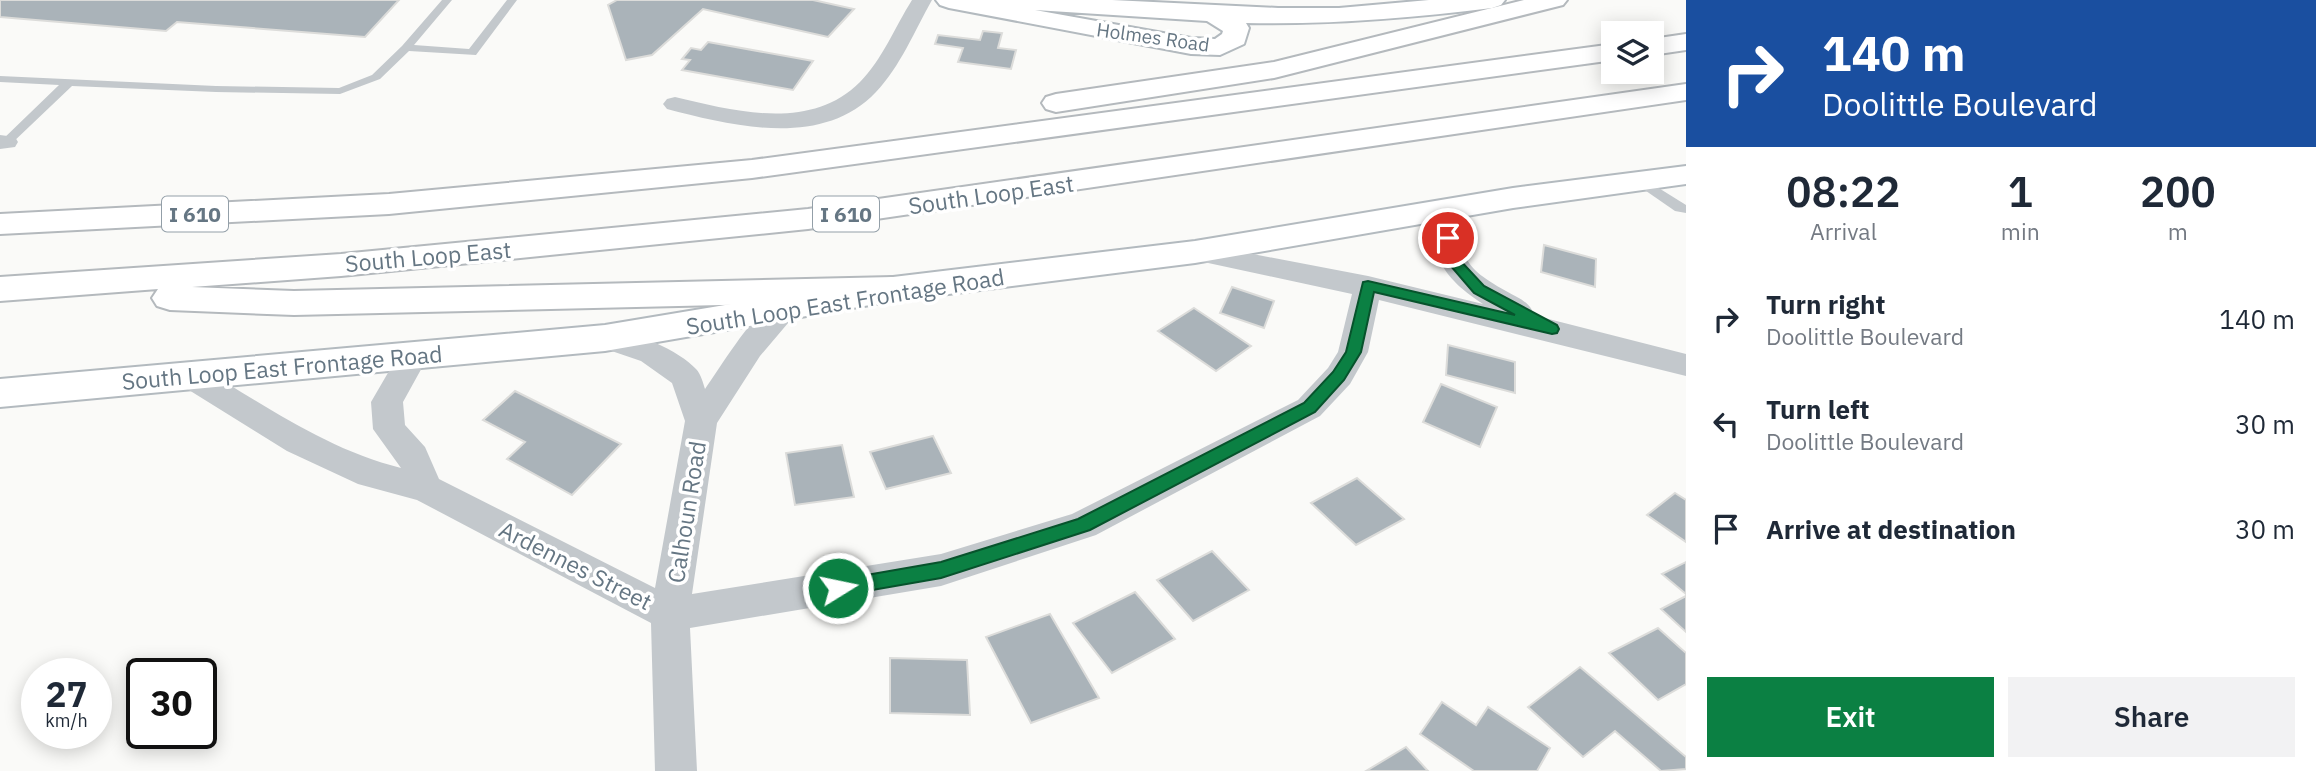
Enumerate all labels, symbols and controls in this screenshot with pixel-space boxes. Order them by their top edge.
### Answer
street label: Holmes Road [1095,17,1211,57]
map controls [1601,21,1664,84]
button: layers [1601,21,1664,84]
text: 140 m [1822,21,1966,84]
icon: right [1707,28,1798,119]
text: Doolittle Boulevard [1822,83,2098,125]
text: 08:22 [1786,164,1901,219]
text: 1 [2008,164,2033,219]
text: 200 [2140,164,2216,219]
street label: South Loop East [906,168,1076,220]
road number: I 610 [162,196,228,232]
road number: I 610 [813,196,879,232]
pin [1418,208,1478,268]
text: Arrival [1810,216,1877,246]
text: min [2001,216,2040,246]
text: m [2168,216,2188,246]
icon: arrive [1429,219,1467,257]
street label: South Loop East [344,234,512,278]
street label: South Loop East Frontage Road [684,261,1006,341]
text: Turn right [1766,287,1885,321]
icon: right [1707,300,1745,338]
text: 140 m [2219,302,2295,336]
text: Doolittle Boulevard [1766,321,1964,351]
street label: South Loop East Frontage Road [120,338,444,396]
text: Turn left [1766,392,1869,426]
icon: left [1707,405,1745,443]
text: 30 m [2235,407,2295,441]
text: Doolittle Boulevard [1766,426,1964,456]
street label: Calhoun Road [660,439,712,585]
icon: arrive [1707,510,1745,548]
text: Arrive at destination [1766,512,2016,546]
text: 30 m [2235,512,2295,546]
street label: Ardennes Street [495,514,657,616]
position arrow [801,551,875,625]
speed limit sign: 30 [126,658,217,749]
text: 27 [45,671,88,717]
button: Exit [1707,677,1994,757]
button: Share [2008,677,2295,757]
text: km/h [45,709,88,732]

